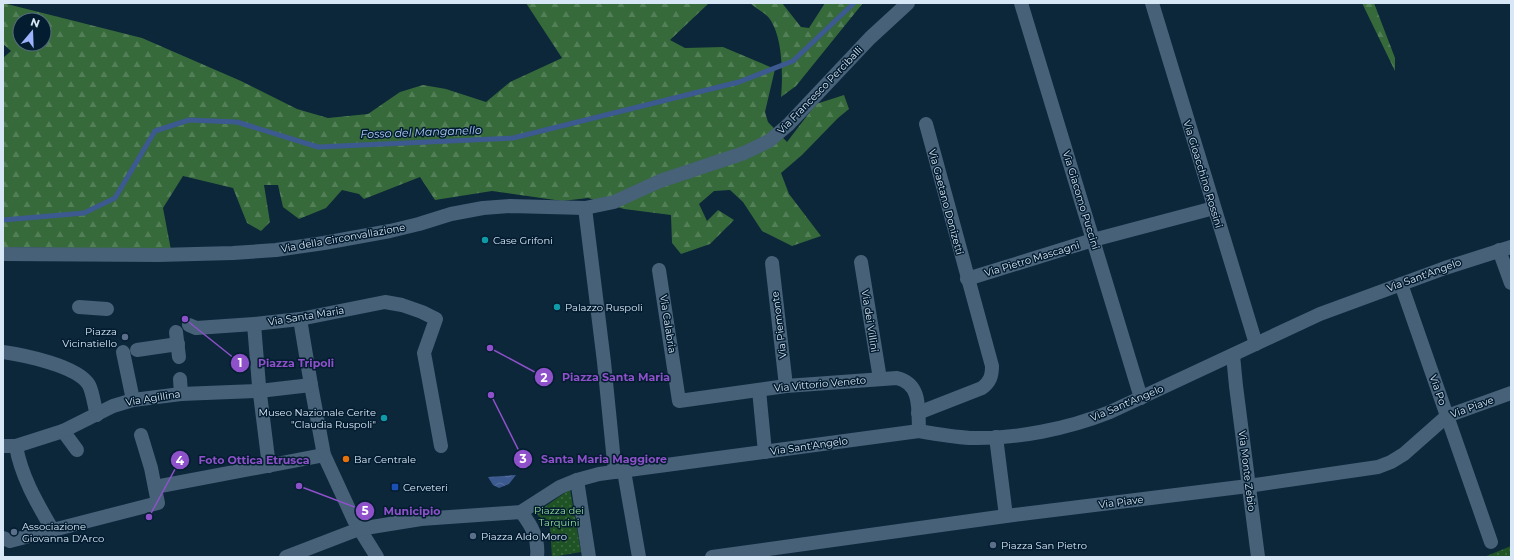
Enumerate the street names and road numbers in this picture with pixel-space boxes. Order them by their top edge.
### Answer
street label: Via Francesco Perciballi [775,43,865,137]
street label: Via Gioacchino Rossini [1180,118,1226,230]
street label: Via Gaetano Donizetti [926,148,966,256]
street label: Via Giacomo Puccini [1060,149,1102,251]
street label: Via della Circonvallazione [280,221,406,255]
street label: Via Pietro Mascagni [983,238,1081,280]
street label: Via Sant'Angelo [1385,256,1463,294]
street label: Via dei Villini [859,289,881,353]
street label: Via Piemonte [768,291,790,359]
street label: Via Calabria [657,294,679,354]
street label: Via Santa Maria [267,304,345,328]
street label: Via Vittorio Veneto [773,373,867,395]
street label: Via Po [1427,373,1449,407]
street label: Via Sant'Angelo [1088,382,1166,424]
street label: Via Agillina [125,387,181,409]
street label: Via Piave [1449,393,1495,421]
street label: Via Monte Zebio [1236,430,1258,512]
street label: Via Sant'Angelo [769,434,849,458]
street label: Via Piave [1098,493,1144,511]

